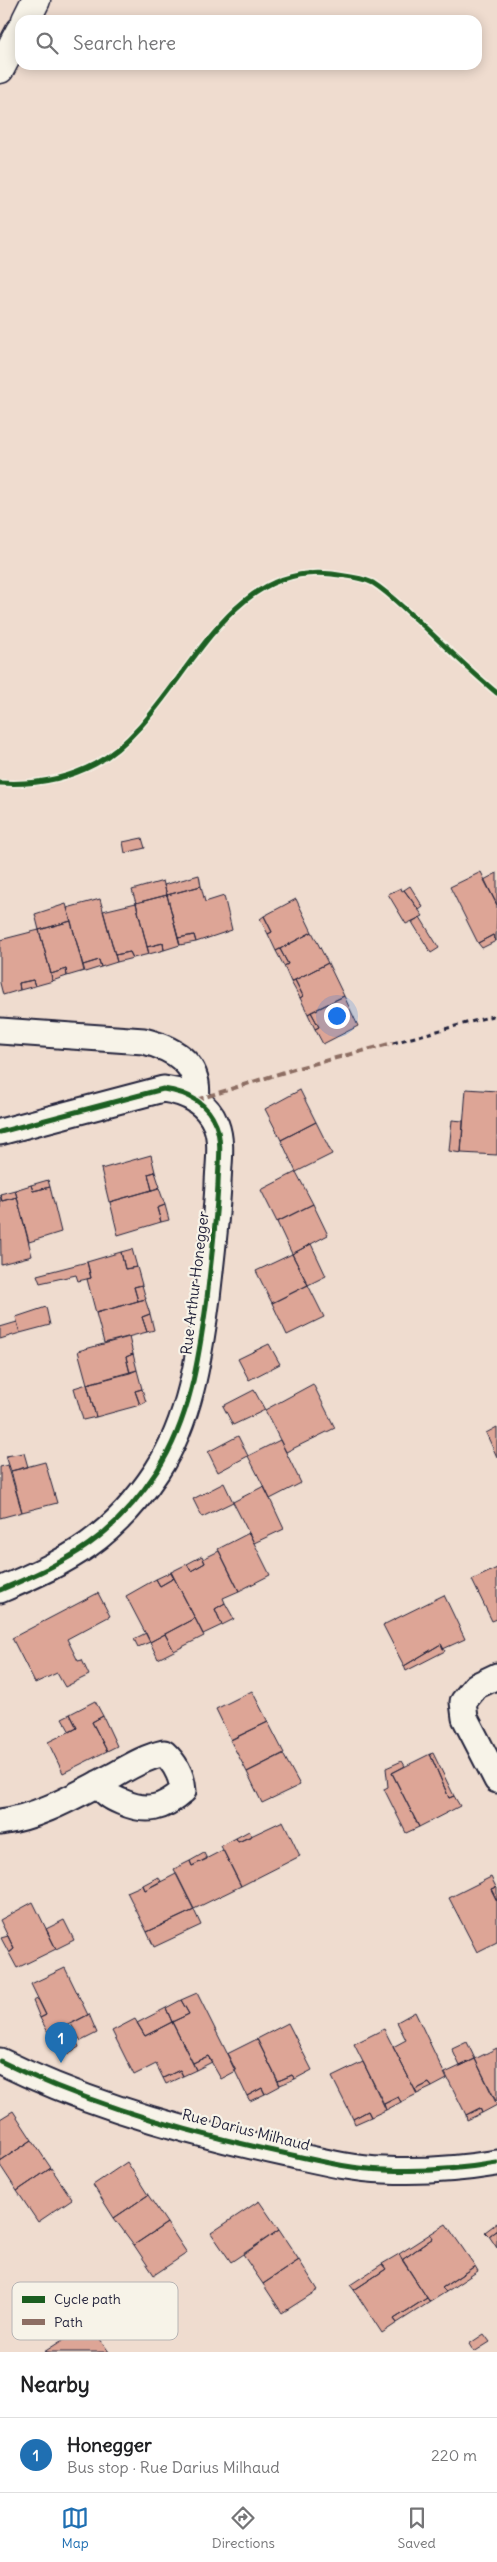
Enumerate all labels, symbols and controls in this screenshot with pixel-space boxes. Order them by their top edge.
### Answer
search box [15,15,482,70]
icon: search [33,29,61,57]
text: Search here [73,31,176,55]
your location [324,1003,350,1029]
street label: Rue Arthur Honegger [176,1210,213,1356]
pin: 1 [45,2022,77,2063]
street label: Rue Darius Milhaud [180,2104,312,2155]
legend [12,2282,178,2340]
text: Cycle path [54,2290,121,2308]
text: Path [54,2313,83,2331]
text: Nearby [20,2371,90,2398]
text: Honegger [67,2433,152,2457]
text: 1 [33,2445,39,2465]
text: 220 m [431,2445,477,2465]
text: Bus stop · Rue Darius Milhaud [67,2457,280,2477]
tab: Map [61,2504,89,2552]
tab: Directions [212,2504,275,2552]
tab: Saved [397,2504,436,2552]

